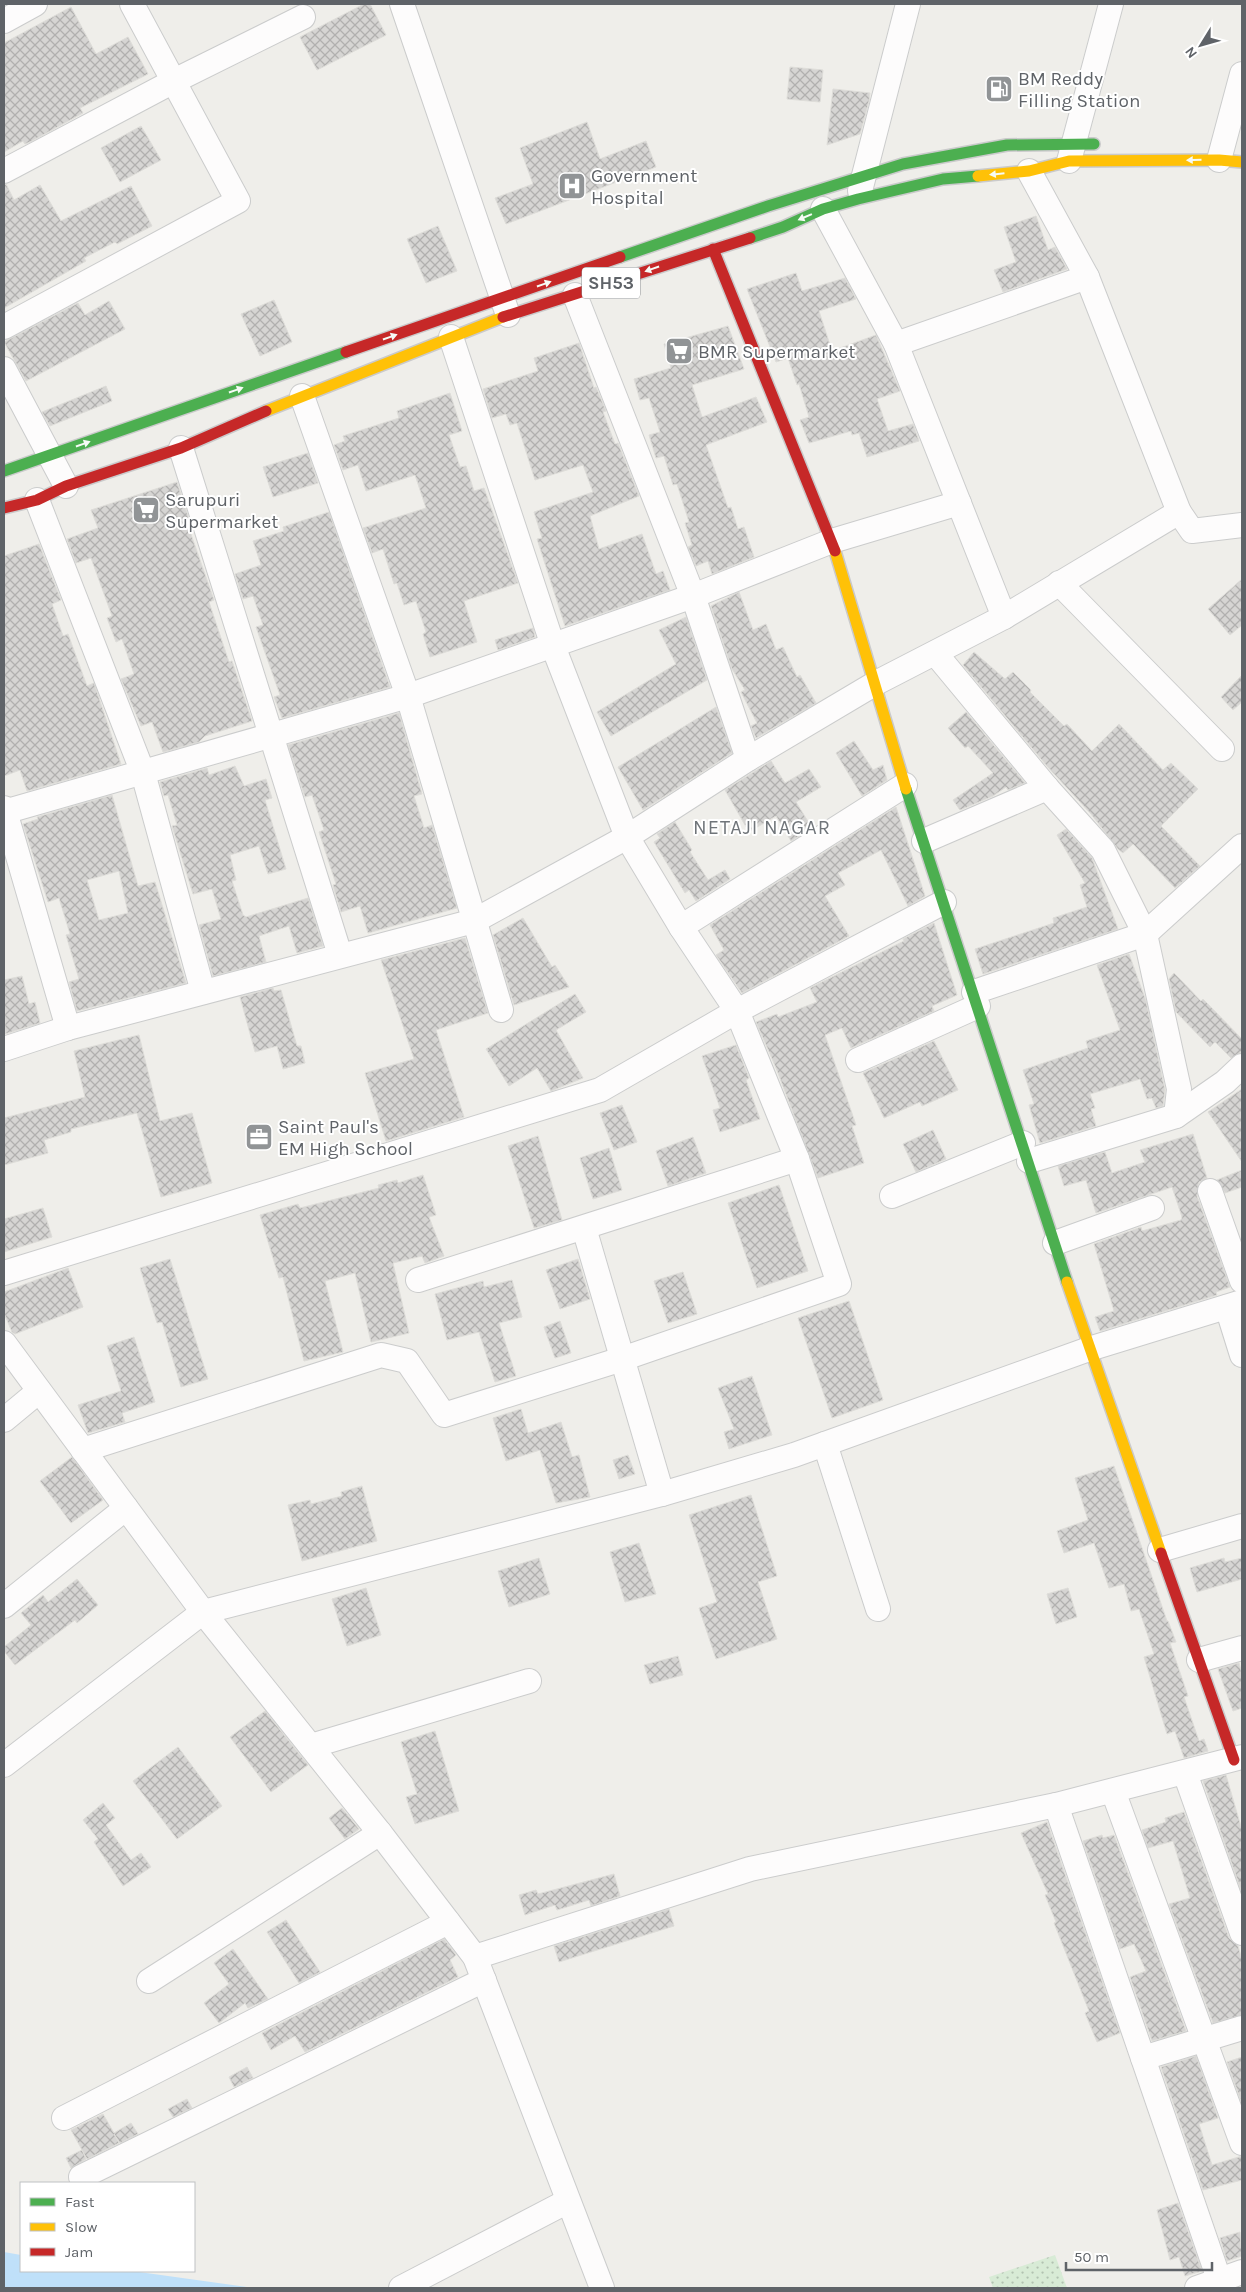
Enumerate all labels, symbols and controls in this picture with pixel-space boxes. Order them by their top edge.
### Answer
north arrow [1176,20,1226,70]
text: N [1181,43,1201,62]
place label: BM Reddy Filling Station [1018,68,1140,112]
fuel station icon: BM Reddy Filling Station [984,74,1014,104]
one-way arrow [1185,156,1201,164]
place label: Government Hospital [591,165,697,209]
one-way arrow [989,170,1005,178]
hospital icon: Government Hospital [557,171,587,201]
one-way arrow [797,213,812,221]
one-way arrow [644,266,659,274]
road number: SH53 [582,268,640,298]
one-way arrow [536,280,551,287]
one-way arrow [383,333,398,341]
supermarket icon: BMR Supermarket [664,336,694,366]
place label: BMR Supermarket [698,341,855,363]
one-way arrow [229,386,244,394]
one-way arrow [76,440,91,448]
place label: Sarupuri Supermarket [165,489,278,533]
supermarket icon: Sarupuri Supermarket [131,495,161,525]
district label: NETAJI NAGAR [693,816,831,839]
place label: Saint Paul's EM High School [278,1116,413,1160]
office icon: Saint Paul's EM High School [244,1122,274,1152]
legend [20,2182,195,2272]
text: Fast [65,2193,95,2211]
text: Slow [65,2218,97,2236]
scale bar [1066,2240,1212,2272]
text: Jam [65,2243,93,2261]
text: 50 m [1074,2248,1109,2266]

